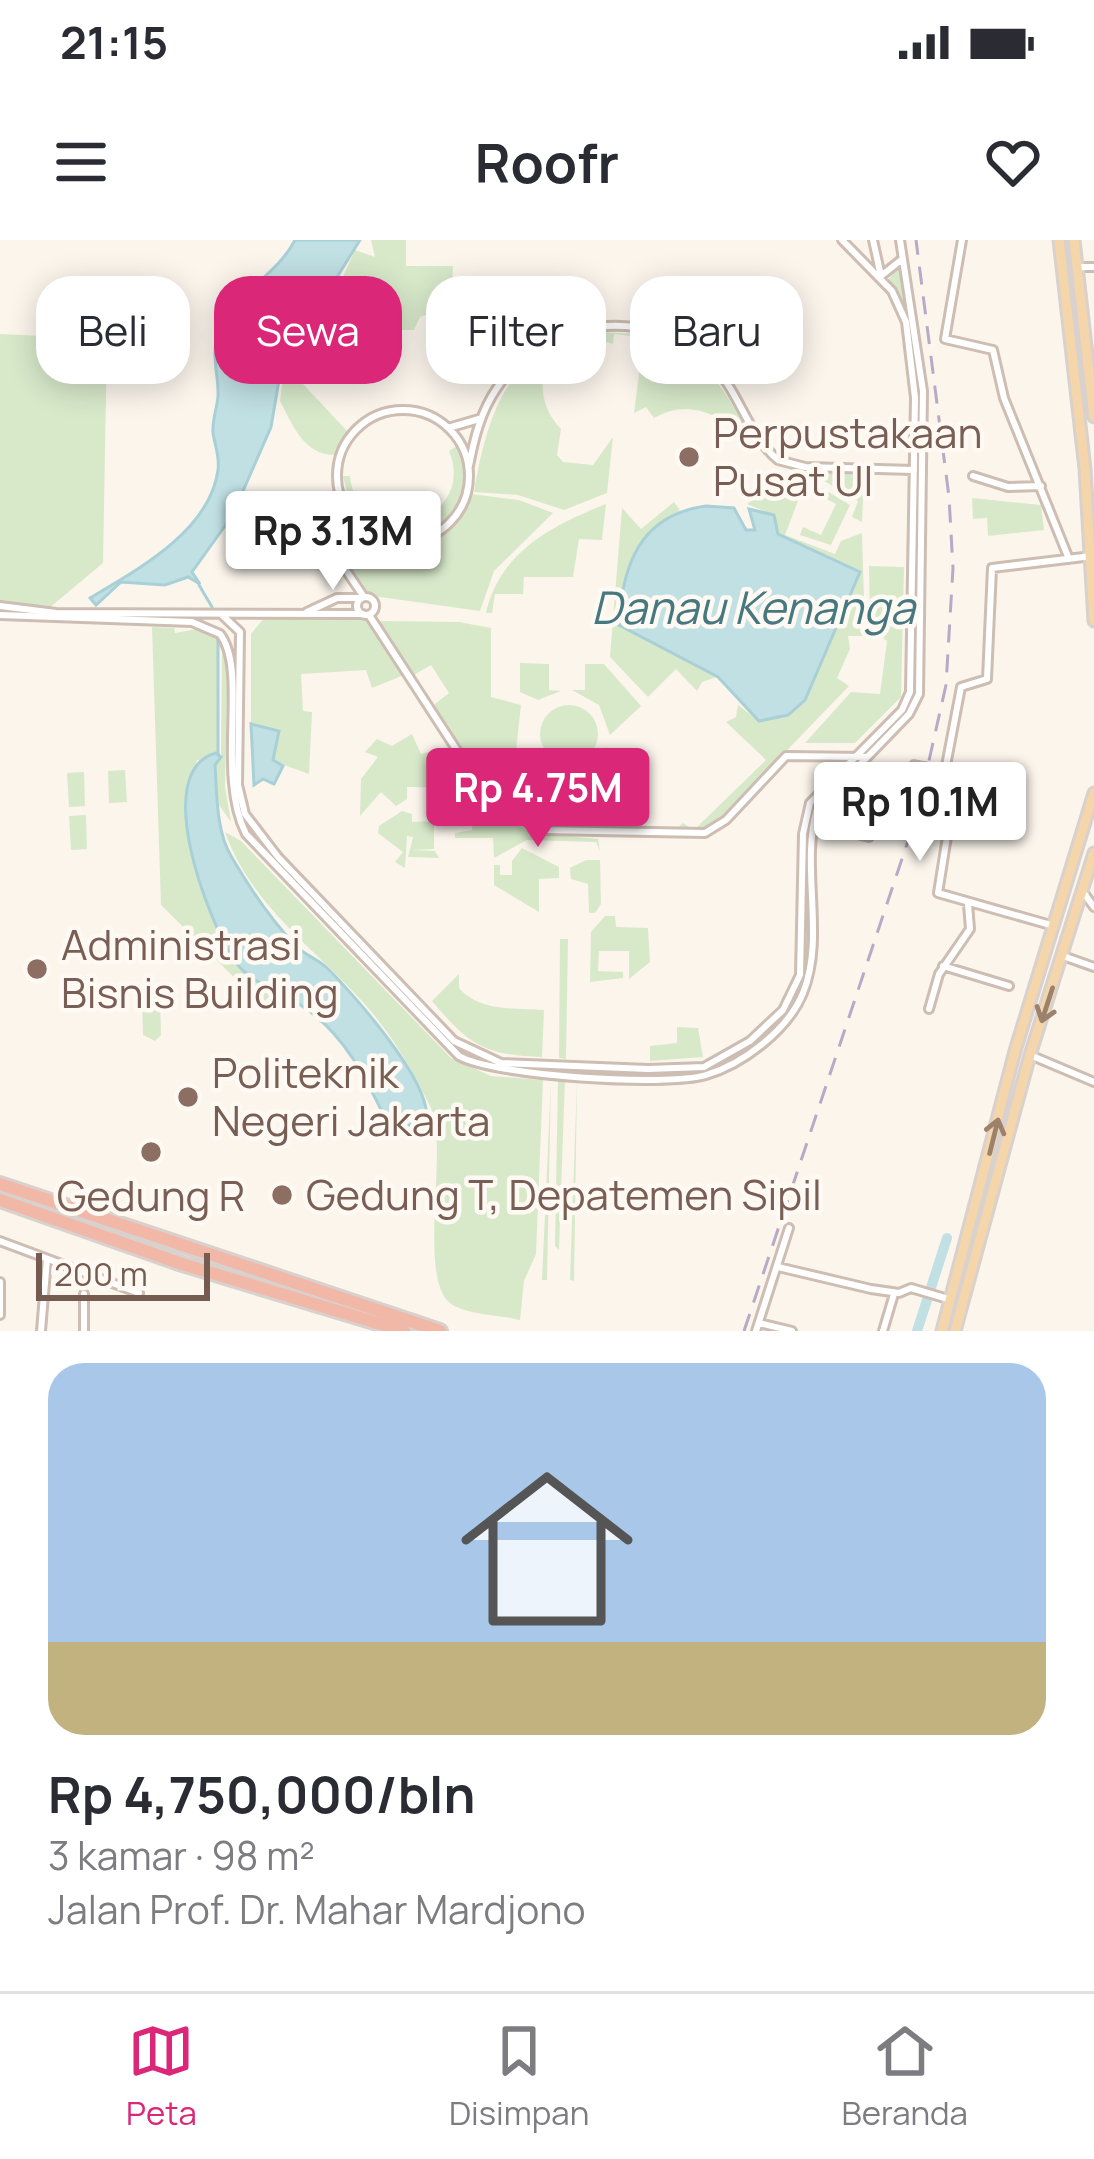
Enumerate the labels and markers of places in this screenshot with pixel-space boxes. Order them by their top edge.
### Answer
place label: Perpustakaan Pusat UI [713,403,982,509]
marker: Perpustakaan Pusat UI [676,444,702,470]
pin: Rp 3.13M [209,491,457,593]
pin: Rp 4.75M [414,748,662,850]
pin: Rp 10.1M [796,762,1044,864]
place label: Administrasi Bisnis Building [61,915,339,1021]
marker: Administrasi Bisnis Building [24,956,50,982]
place label: Politeknik Negeri Jakarta [212,1043,490,1149]
marker: Politeknik Negeri Jakarta [175,1084,201,1110]
marker: Gedung R [138,1139,164,1165]
place label: Gedung T, Depatemen Sipil [306,1165,822,1223]
place label: Gedung R [57,1166,245,1224]
marker: Gedung T, Depatemen Sipil [269,1182,295,1208]

